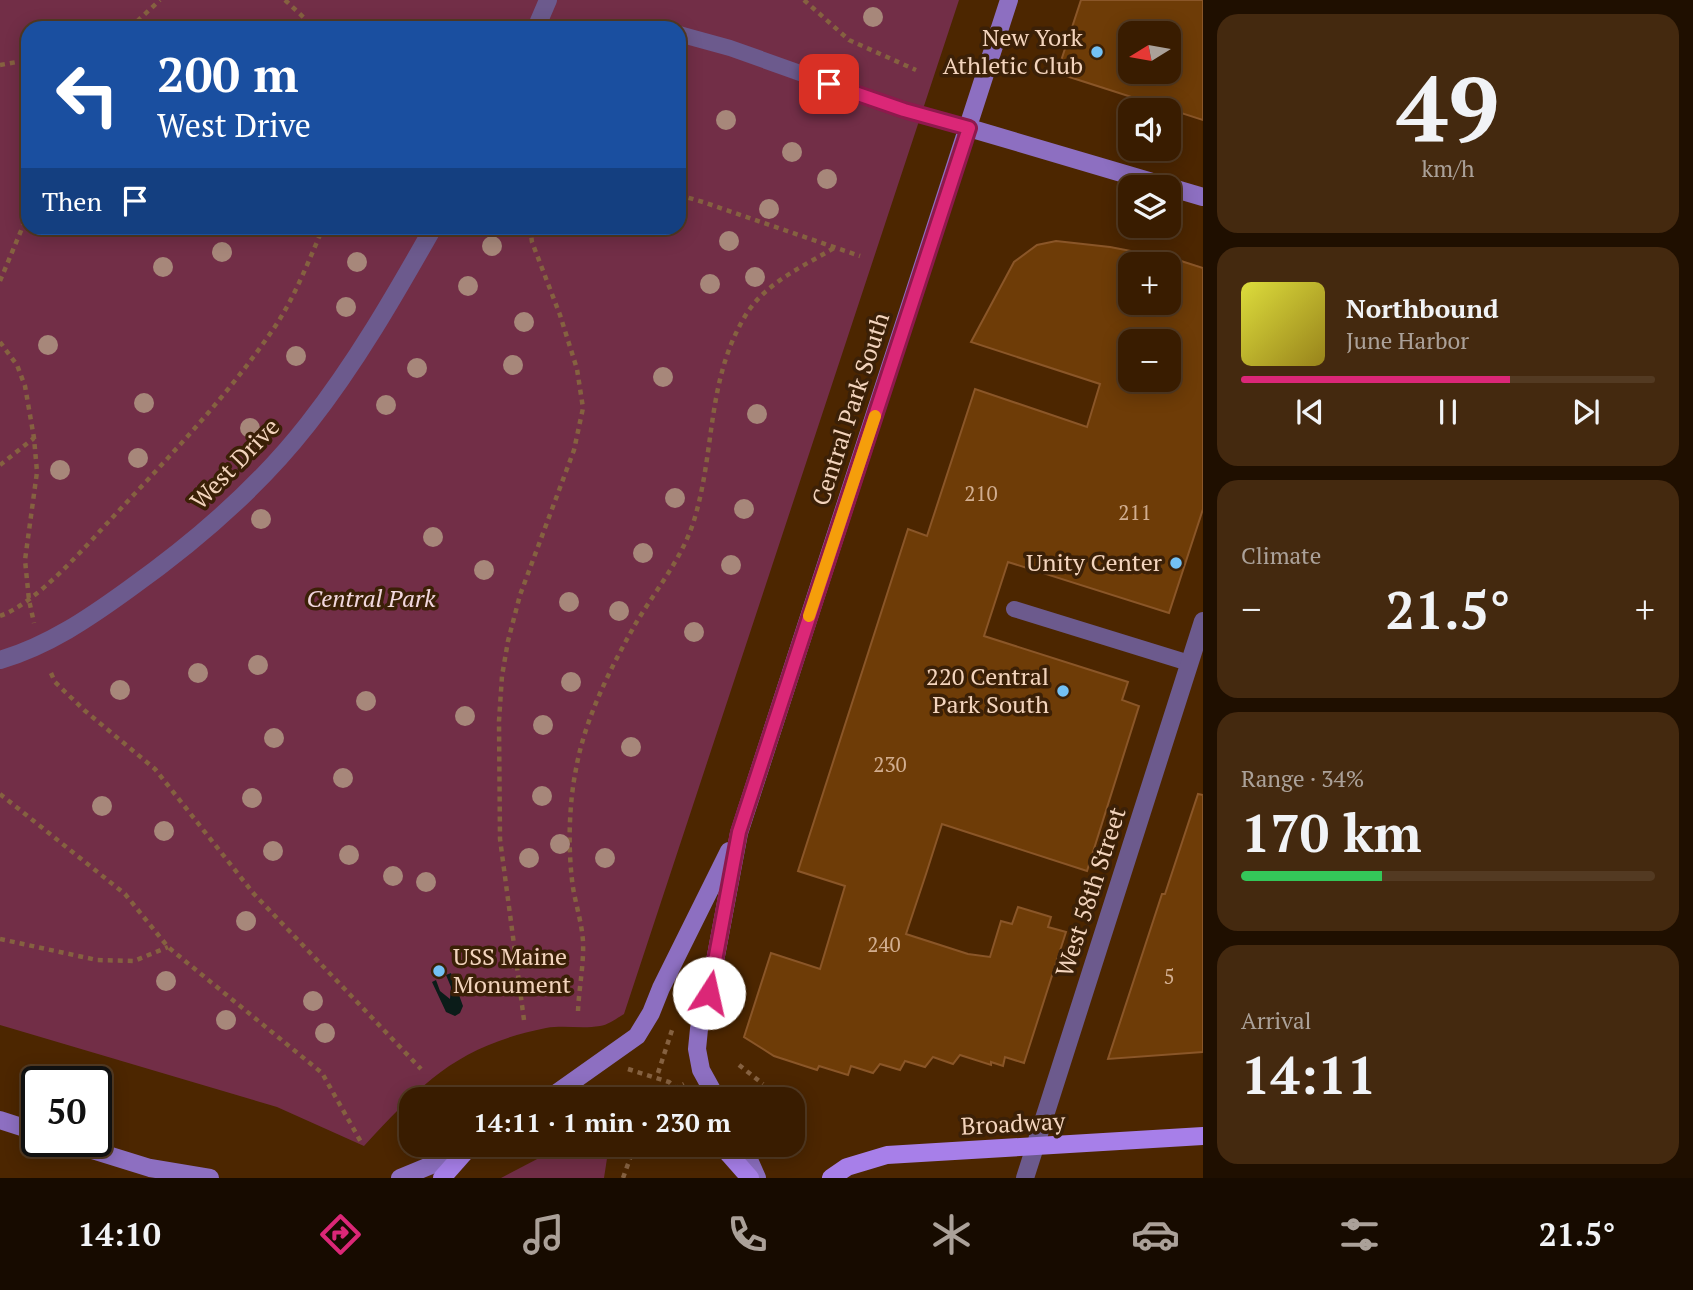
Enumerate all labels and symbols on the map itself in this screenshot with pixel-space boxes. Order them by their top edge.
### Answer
place label: New York Athletic Club [943,21,1084,81]
north arrow [1118,21,1181,84]
marker: New York Athletic Club [1089,44,1105,60]
pin [799,54,859,114]
street label: Central Park South [804,308,896,509]
street label: West Drive [183,411,286,516]
house number: 210 [964,479,998,507]
house number: 211 [1118,498,1152,526]
place label: Unity Center [1026,546,1163,578]
marker: Unity Center [1168,555,1184,571]
park label: Central Park [307,582,436,614]
place label: 220 Central Park South [926,660,1049,720]
marker: 220 Central Park South [1055,683,1071,699]
house number: 230 [873,750,907,778]
street label: West 58th Street [1048,803,1133,981]
house number: 240 [867,930,901,958]
place label: USS Maine Monument [453,940,571,1000]
position arrow [672,956,746,1030]
house number: 5 [1163,962,1175,990]
marker: USS Maine Monument [431,963,447,979]
speed limit sign: 50 [21,1066,112,1157]
street label: Broadway [960,1104,1067,1142]

